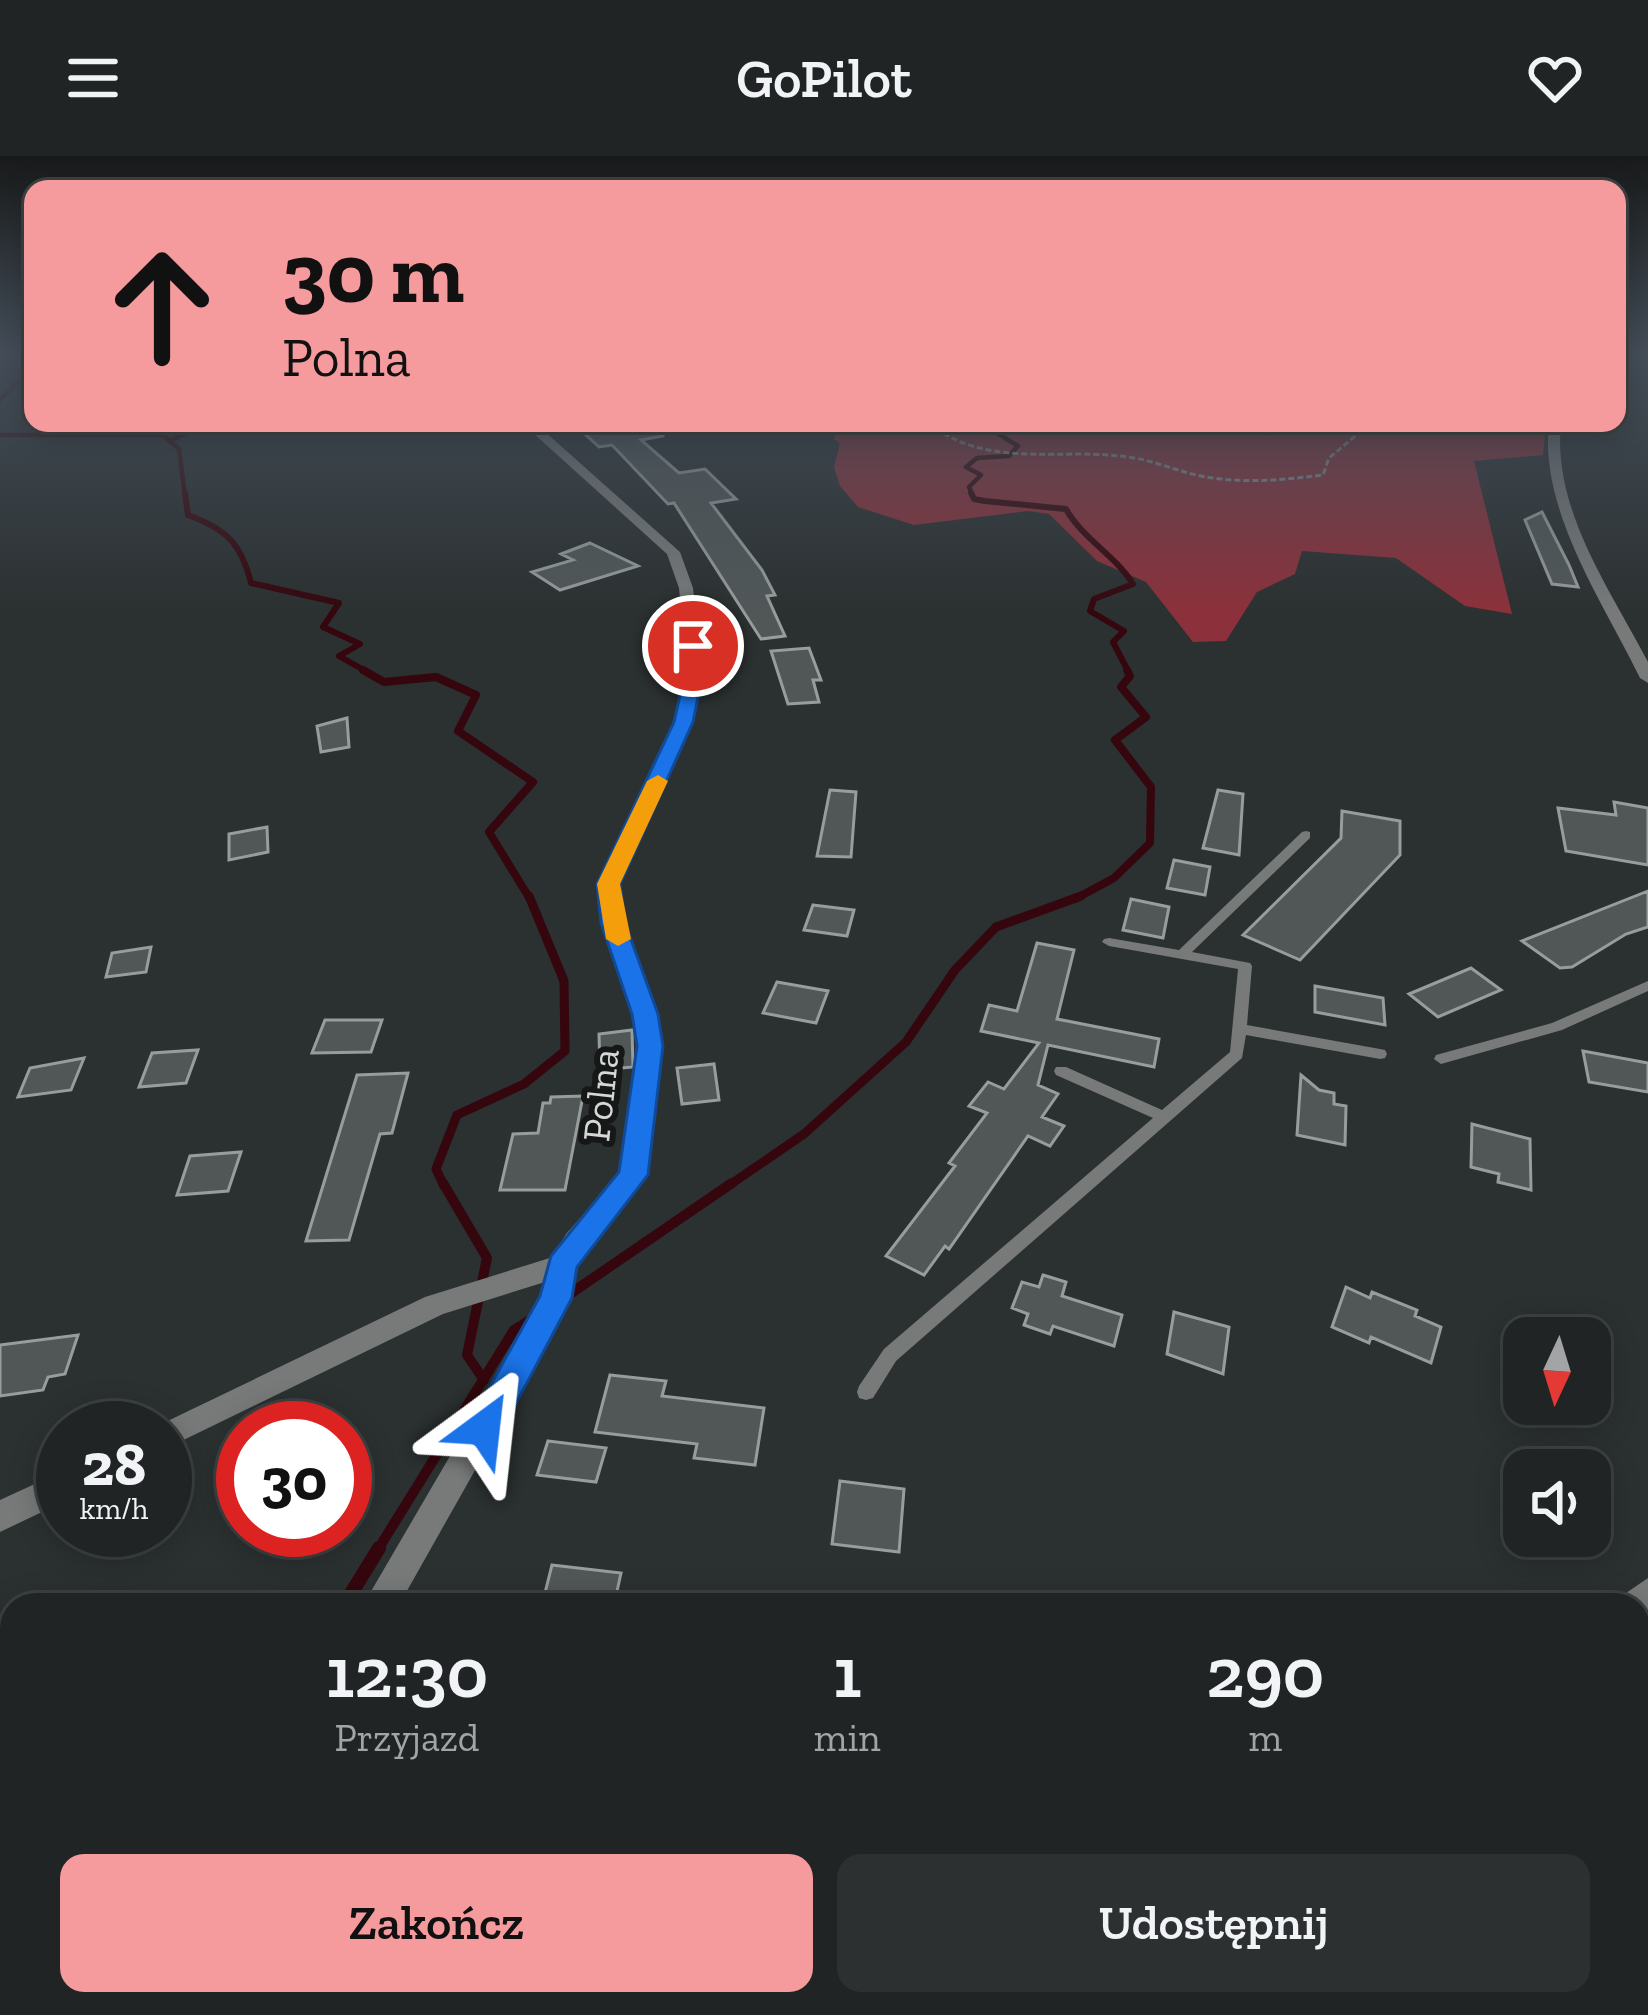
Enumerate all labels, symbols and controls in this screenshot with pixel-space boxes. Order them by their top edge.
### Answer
icon: menu [60,45,126,111]
icon: heart [1522,45,1588,111]
text: GoPilot [736,46,912,111]
text: 30 m [282,223,464,324]
icon: ahead [84,228,240,384]
text: Polna [282,325,411,390]
pin [642,595,744,697]
icon: arrive [660,613,726,679]
street label: Polna [572,1046,629,1144]
north arrow [1503,1317,1611,1425]
map controls [1503,1317,1611,1557]
position arrow [421,1365,547,1491]
speed limit sign: 30 [216,1401,372,1557]
text: 28 [82,1428,146,1500]
button: sound [1503,1449,1611,1557]
text: km/h [80,1491,148,1527]
text: 12:30 [326,1629,488,1715]
text: 1 [833,1629,862,1715]
text: 290 [1206,1629,1324,1715]
text: Przyjazd [334,1714,479,1761]
text: min [814,1714,881,1761]
text: m [1249,1714,1282,1761]
button: Zakończ [60,1854,813,1992]
button: Udostępnij [837,1854,1590,1992]

